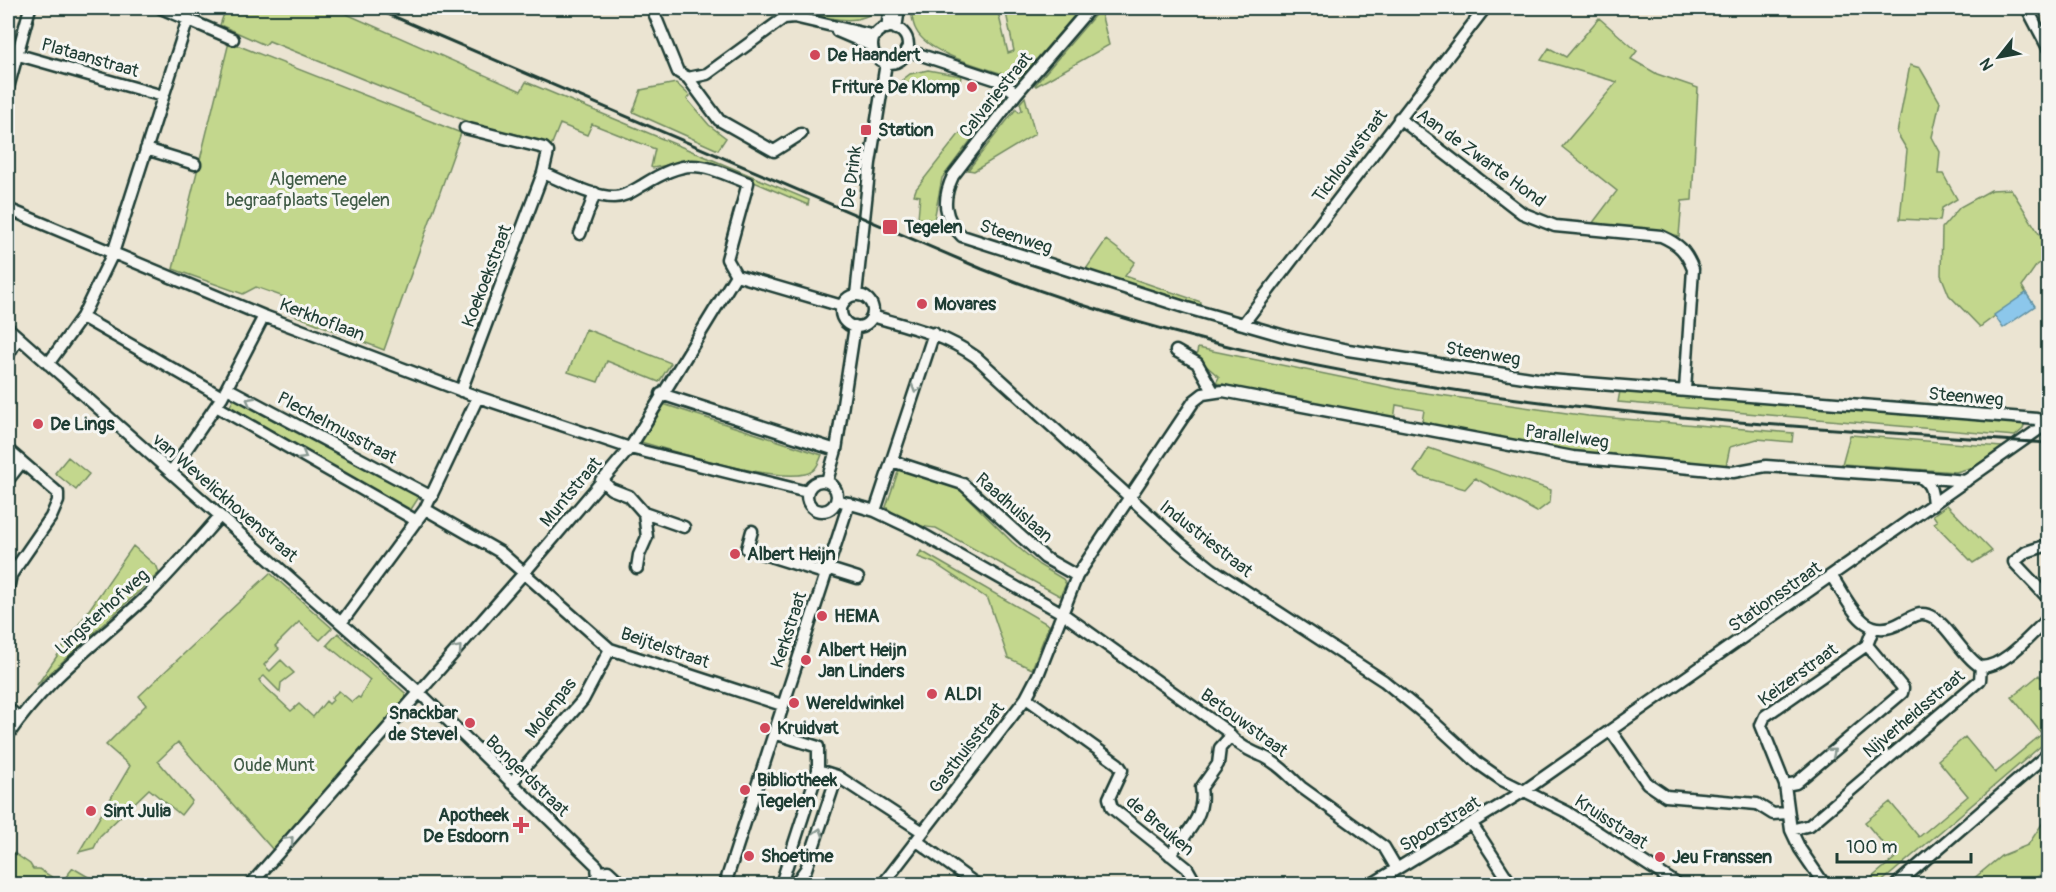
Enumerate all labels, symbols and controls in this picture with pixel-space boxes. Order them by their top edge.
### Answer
north arrow [1969,27,2029,87]
street label: Plataanstraat [39,33,142,83]
place label: De Haandert [827,44,921,67]
street label: Calvariestraat [954,47,1038,143]
marker: De Haandert [808,48,822,62]
text: N [1976,54,1998,74]
place label: Friture De Klomp [832,76,960,99]
marker: Friture De Klomp [965,80,979,94]
street label: Aan de Zwarte Hond [1412,103,1550,213]
street label: Tichlouwstraat [1307,104,1393,207]
place label: Station [878,119,934,142]
marker: Station [859,123,873,137]
street label: De Drink [837,144,867,209]
park label: Algemene begraafplaats Tegelen [226,168,390,212]
street label: Steenweg [977,214,1055,260]
place label: Tegelen [903,216,963,239]
marker: Tegelen [881,218,899,236]
street label: Koekoekstraat [457,221,517,331]
street label: Kerkhoflaan [276,293,368,347]
place label: Movares [934,293,997,316]
marker: Movares [915,297,929,311]
street label: Steenweg [1444,337,1522,371]
street label: Steenweg [1927,382,2005,412]
one-way arrow [911,383,923,394]
street label: Plechelmusstraat [273,387,401,470]
one-way arrow [246,397,256,408]
place label: De Lings [50,413,115,436]
marker: De Lings [31,417,45,431]
street label: Parallelweg [1524,420,1610,454]
street label: van Wevelickhovenstraat [147,428,303,568]
one-way arrow [297,449,308,460]
street label: Muntstraat [535,452,607,532]
street label: Raadhuislaan [970,468,1058,548]
street label: Industriestraat [1155,495,1258,583]
place label: Albert Heijn [747,543,836,566]
marker: Albert Heijn [728,547,742,561]
street label: Stationsstraat [1724,556,1827,638]
street label: Lingsterhofweg [50,564,154,660]
street label: Kerkstraat [766,588,812,671]
place label: HEMA [834,605,880,628]
marker: HEMA [815,609,829,623]
street label: Beijtelstraat [618,622,713,674]
street label: Keizerstraat [1754,638,1843,712]
place label: Albert Heijn Jan Linders [818,639,907,683]
one-way arrow [451,645,462,656]
marker: Albert Heijn Jan Linders [799,653,813,667]
street label: Nijverheidsstraat [1858,664,1970,763]
street label: Molenpas [520,673,582,743]
place label: ALDI [944,683,982,706]
street label: Betouwstraat [1196,684,1293,763]
marker: ALDI [925,687,939,701]
place label: Wereldwinkel [806,692,904,715]
marker: Wereldwinkel [787,696,801,710]
street label: Gasthuisstraat [924,697,1010,798]
place label: Snackbar de Stevel [388,702,459,746]
marker: Snackbar de Stevel [463,716,477,730]
place label: Kruidvat [777,717,839,740]
marker: Kruidvat [758,721,772,735]
street label: Bongerdstraat [480,730,574,822]
one-way arrow [1826,748,1837,759]
park label: Oude Munt [233,754,316,777]
place label: Bibliotheek Tegelen [756,769,838,813]
marker: Bibliotheek Tegelen [738,783,752,797]
street label: Kruisstraat [1570,790,1653,855]
street label: de Breuken [1121,791,1199,861]
street label: Spoorstraat [1396,791,1485,857]
place label: Sint Julia [103,800,172,823]
marker: Sint Julia [84,804,98,818]
place label: Apotheek De Esdoorn [423,804,509,848]
marker: Apotheek De Esdoorn [514,818,528,832]
scale bar [1837,826,1970,864]
one-way arrow [811,827,824,838]
text: 100 m [1846,836,1898,859]
one-way arrow [283,837,294,847]
place label: Shoetime [761,845,834,868]
place label: Jeu Franssen [1672,846,1772,869]
marker: Shoetime [742,849,756,863]
marker: Jeu Franssen [1653,850,1667,864]

